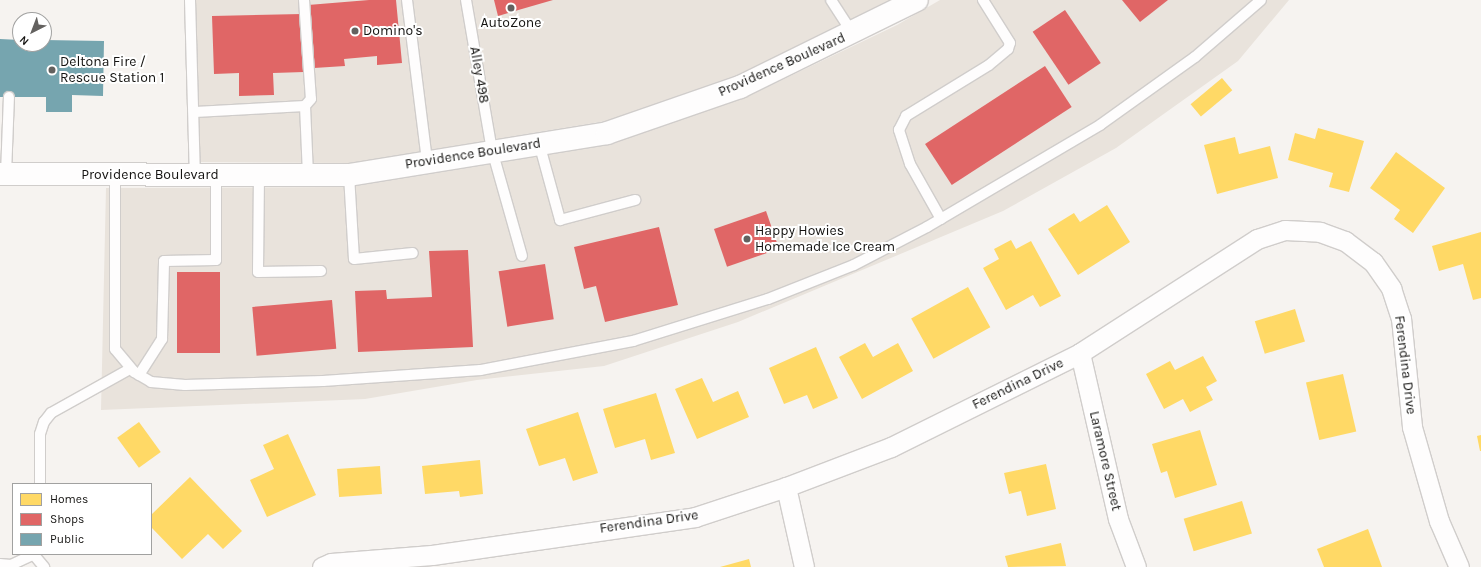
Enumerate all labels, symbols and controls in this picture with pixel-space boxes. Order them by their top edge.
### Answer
marker: AutoZone [506,3,516,13]
north arrow [12,12,52,52]
place label: AutoZone [480,15,542,31]
place label: Domino's [363,23,423,39]
marker: Domino's [350,26,360,36]
street label: Providence Boulevard [716,29,848,101]
text: N [17,33,32,48]
street label: Alley 498 [466,45,492,105]
place label: Deltona Fire / Rescue Station 1 [60,54,164,86]
marker: Deltona Fire / Rescue Station 1 [47,65,57,75]
street label: Providence Boulevard [404,135,542,173]
street label: Providence Boulevard [81,167,219,183]
place label: Happy Howies Homemade Ice Cream [755,223,895,256]
marker: Happy Howies Homemade Ice Cream [742,234,752,244]
street label: Ferendina Drive [1391,315,1419,415]
street label: Ferendina Drive [970,355,1066,413]
street label: Laramore Street [1085,410,1125,512]
legend [12,483,152,555]
text: Homes [50,492,88,506]
street label: Ferendina Drive [599,507,699,537]
text: Shops [50,512,84,526]
text: Public [50,532,84,546]

